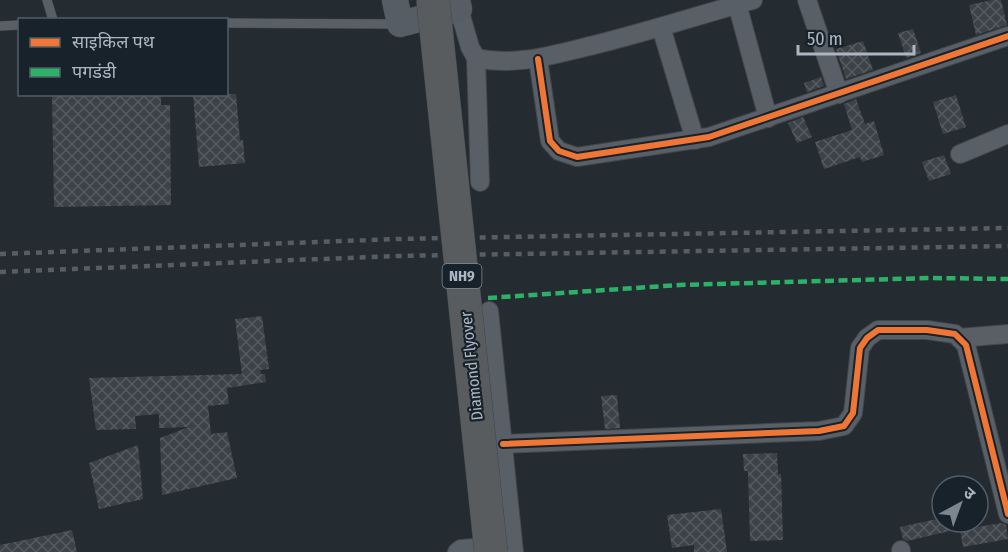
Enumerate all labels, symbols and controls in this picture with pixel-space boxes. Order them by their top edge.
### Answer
legend [18,18,228,96]
scale bar [798,18,914,56]
text: 50 m [807,28,843,50]
text: साइकिल पथ [72,31,155,53]
text: पगडंडी [72,61,117,83]
road number: NH9 [442,264,482,288]
street label: Diamond Flyover [456,310,487,421]
north arrow [930,474,990,534]
text: उ [960,483,980,504]

